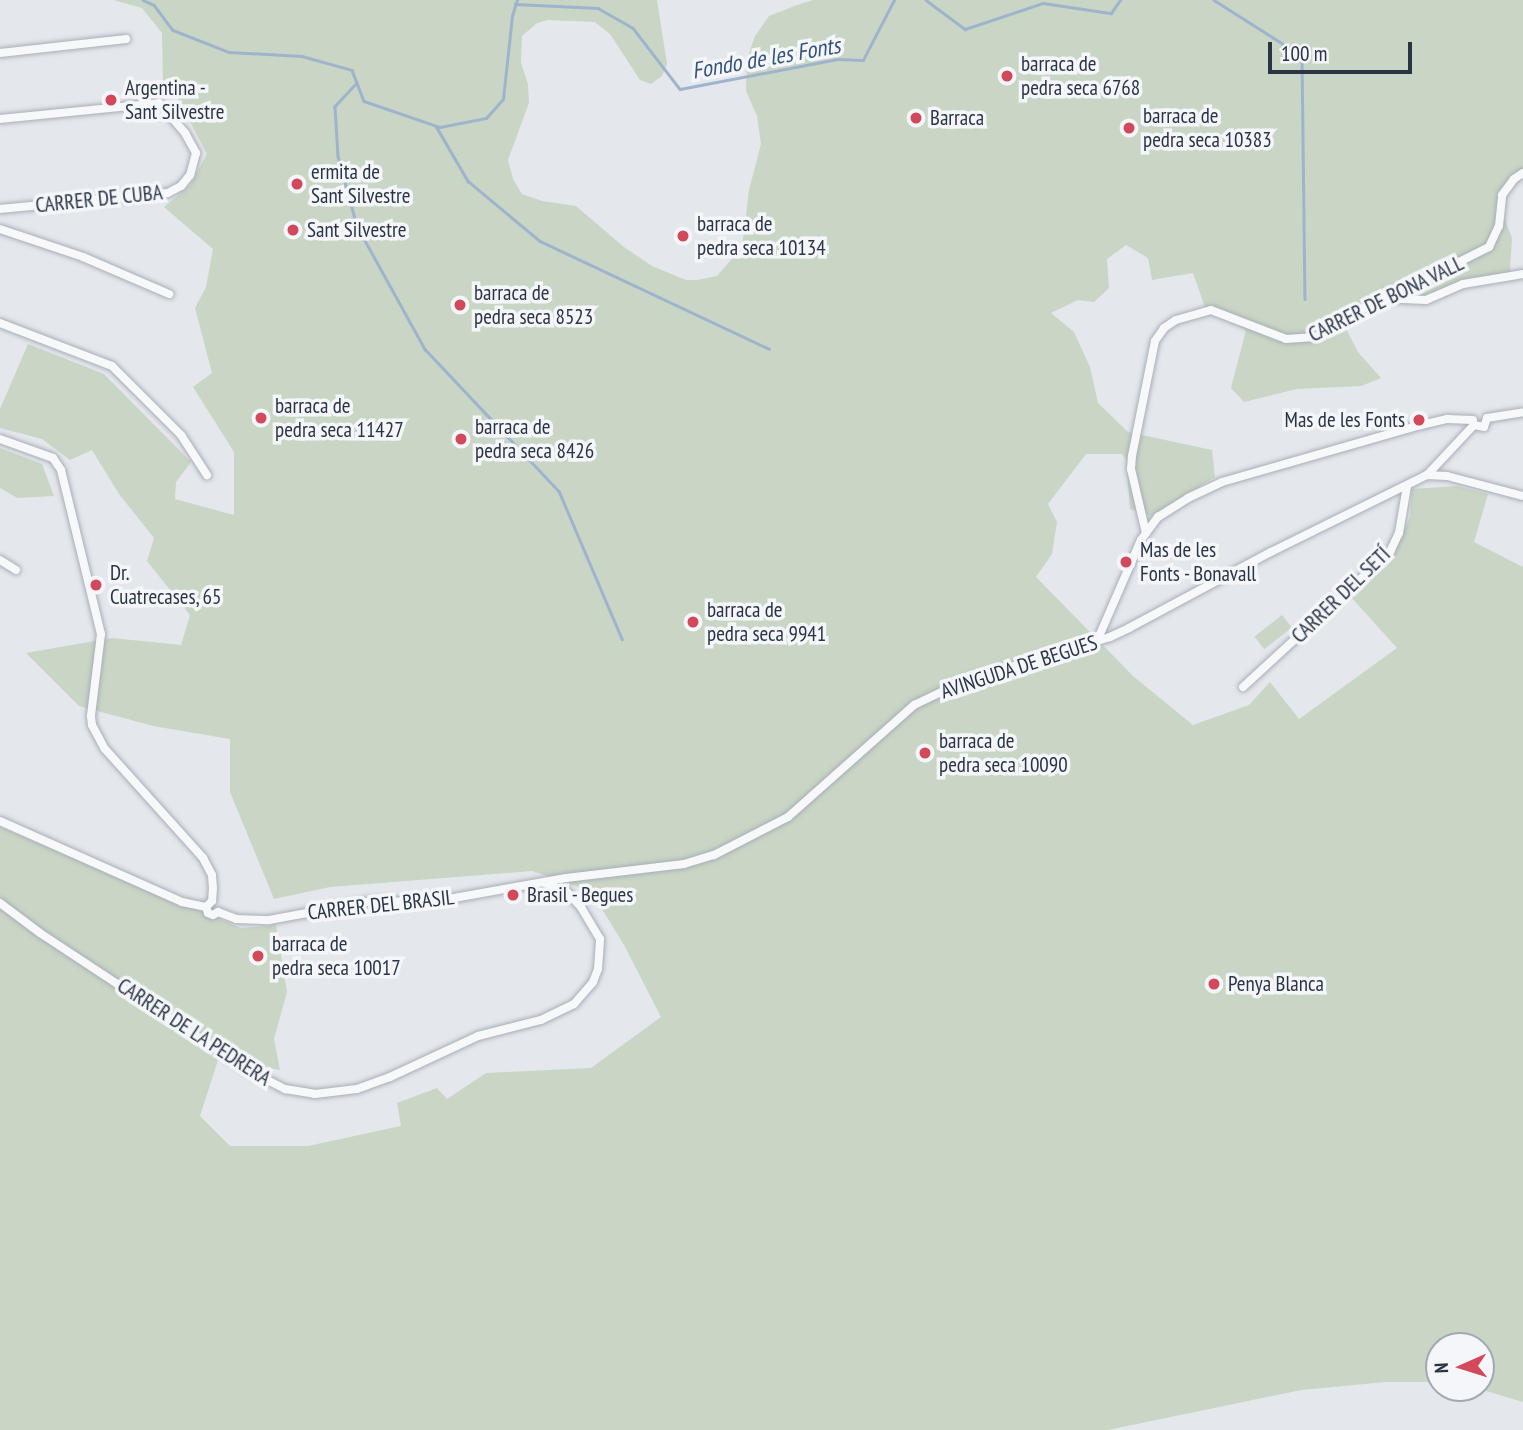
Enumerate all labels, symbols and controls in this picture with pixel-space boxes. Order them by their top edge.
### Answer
scale bar [1271,28,1414,72]
water label: Fondo de les Fonts [690,31,842,85]
text: 100 m [1281,40,1327,67]
place label: barraca de pedra seca 6768 [1021,51,1140,101]
marker: barraca de pedra seca 6768 [999,68,1015,84]
place label: Argentina - Sant Silvestre [125,75,224,125]
marker: Argentina - Sant Silvestre [103,92,119,108]
place label: barraca de pedra seca 10383 [1143,103,1272,153]
place label: Barraca [930,105,984,131]
marker: Barraca [908,110,924,126]
marker: barraca de pedra seca 10383 [1121,120,1137,136]
place label: ermita de Sant Silvestre [311,159,410,209]
marker: ermita de Sant Silvestre [289,176,305,192]
street label: CARRER DE CUBA [34,180,164,218]
place label: barraca de pedra seca 10134 [697,211,826,261]
place label: Sant Silvestre [307,217,406,243]
marker: Sant Silvestre [285,222,301,238]
marker: barraca de pedra seca 10134 [675,228,691,244]
street label: CARRER DE BONA VALL [1304,250,1468,348]
place label: barraca de pedra seca 8523 [474,280,593,330]
marker: barraca de pedra seca 8523 [452,297,468,313]
place label: barraca de pedra seca 11427 [275,393,404,443]
place label: Mas de les Fonts [1285,407,1405,433]
marker: barraca de pedra seca 11427 [253,410,269,426]
marker: Mas de les Fonts [1411,412,1427,428]
place label: barraca de pedra seca 8426 [475,414,594,464]
marker: barraca de pedra seca 8426 [453,431,469,447]
place label: Mas de les Fonts - Bonavall [1140,537,1258,587]
street label: CARRER DEL SETÍ [1286,541,1396,649]
marker: Mas de les Fonts - Bonavall [1118,554,1134,570]
place label: Dr. Cuatrecases, 65 [110,560,223,610]
marker: Dr. Cuatrecases, 65 [88,577,104,593]
place label: barraca de pedra seca 9941 [707,597,826,647]
marker: barraca de pedra seca 9941 [685,614,701,630]
street label: AVINGUDA DE BEGUES [937,630,1101,704]
place label: barraca de pedra seca 10090 [939,728,1068,778]
marker: barraca de pedra seca 10090 [917,745,933,761]
place label: Brasil - Begues [527,882,635,908]
street label: CARRER DEL BRASIL [306,885,456,925]
marker: Brasil - Begues [505,887,521,903]
place label: barraca de pedra seca 10017 [272,931,401,981]
marker: barraca de pedra seca 10017 [250,948,266,964]
place label: Penya Blanca [1228,971,1324,997]
street label: CARRER DE LA PEDRERA [112,973,276,1091]
marker: Penya Blanca [1206,976,1222,992]
north arrow [1425,1332,1495,1402]
text: N [1429,1362,1453,1374]

